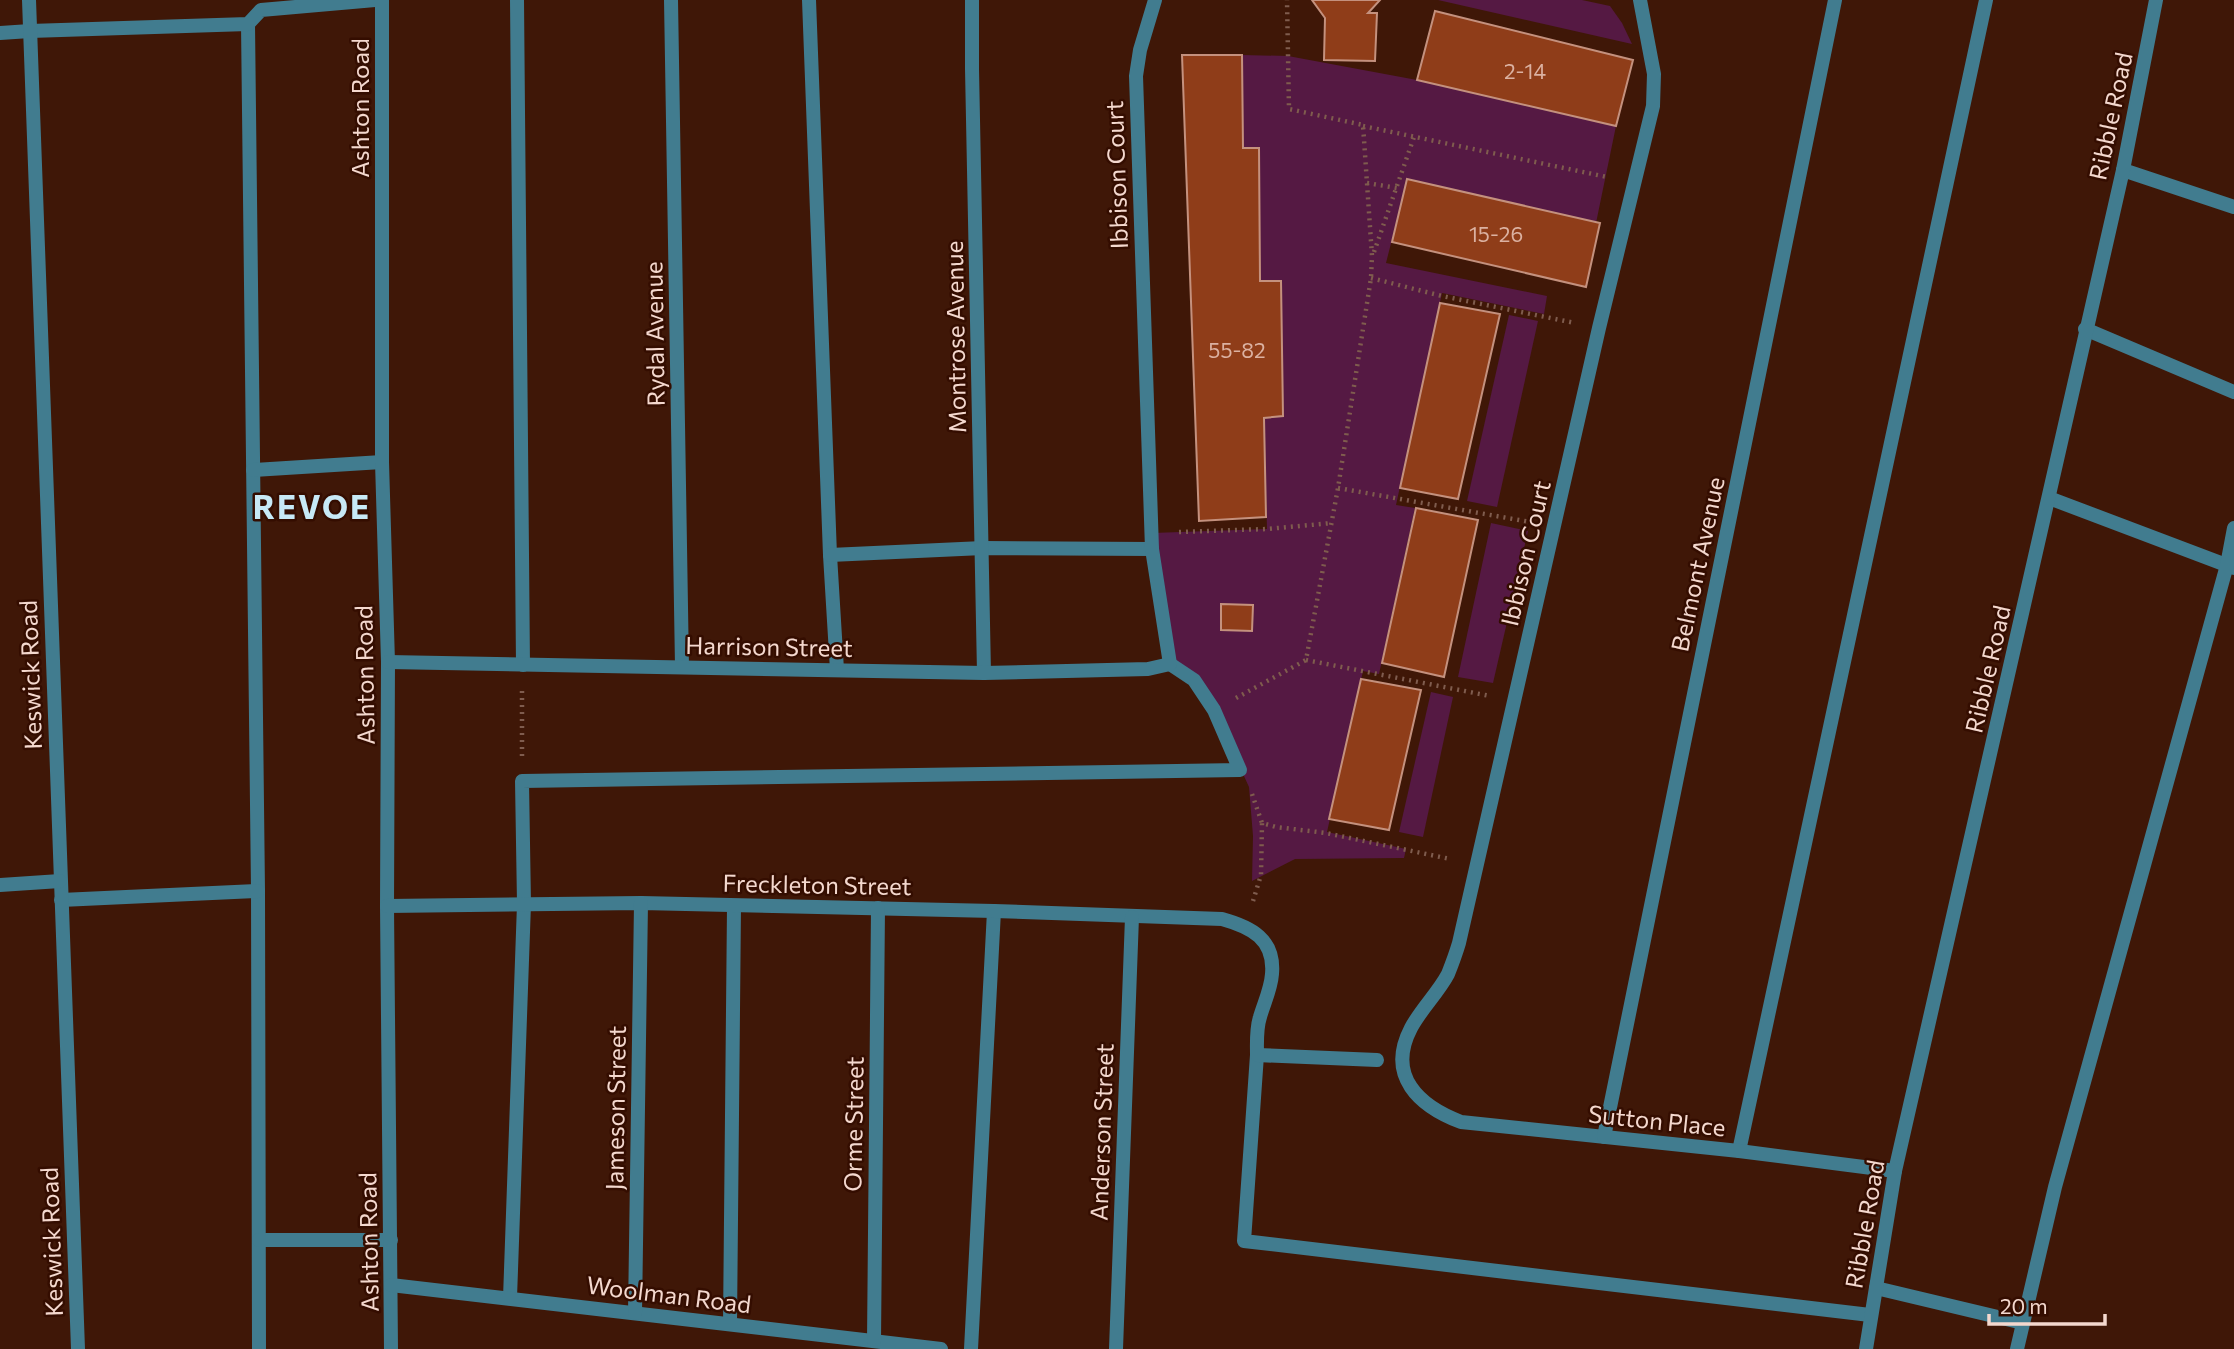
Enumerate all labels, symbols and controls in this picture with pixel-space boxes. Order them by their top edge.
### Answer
street label: Ashton Road [345,38,374,178]
street label: Ribble Road [2082,49,2138,183]
house number: 2-14 [1504,58,1546,83]
street label: Ibbison Court [1099,100,1133,250]
house number: 15-26 [1469,221,1523,246]
street label: Montrose Avenue [939,241,971,433]
street label: Rydal Avenue [638,261,670,407]
house number: 55-82 [1208,337,1266,362]
street label: Belmont Avenue [1664,474,1730,654]
street label: Ibbison Court [1494,477,1556,629]
district label: REVOE [253,486,371,526]
street label: Keswick Road [13,600,47,750]
street label: Ribble Road [1958,602,2016,736]
street label: Ashton Road [348,605,380,745]
street label: Harrison Street [685,630,853,662]
street label: Freckleton Street [722,868,912,900]
street label: Jameson Street [599,1025,631,1191]
street label: Anderson Street [1083,1043,1119,1221]
street label: Orme Street [837,1056,869,1192]
street label: Sutton Place [1587,1098,1727,1142]
street label: Ribble Road [1838,1157,1890,1291]
street label: Keswick Road [34,1167,68,1317]
street label: Ashton Road [352,1172,384,1312]
street label: Woolman Road [585,1270,753,1318]
scale bar [1989,1282,2104,1326]
text: 20 m [2000,1293,2048,1318]

